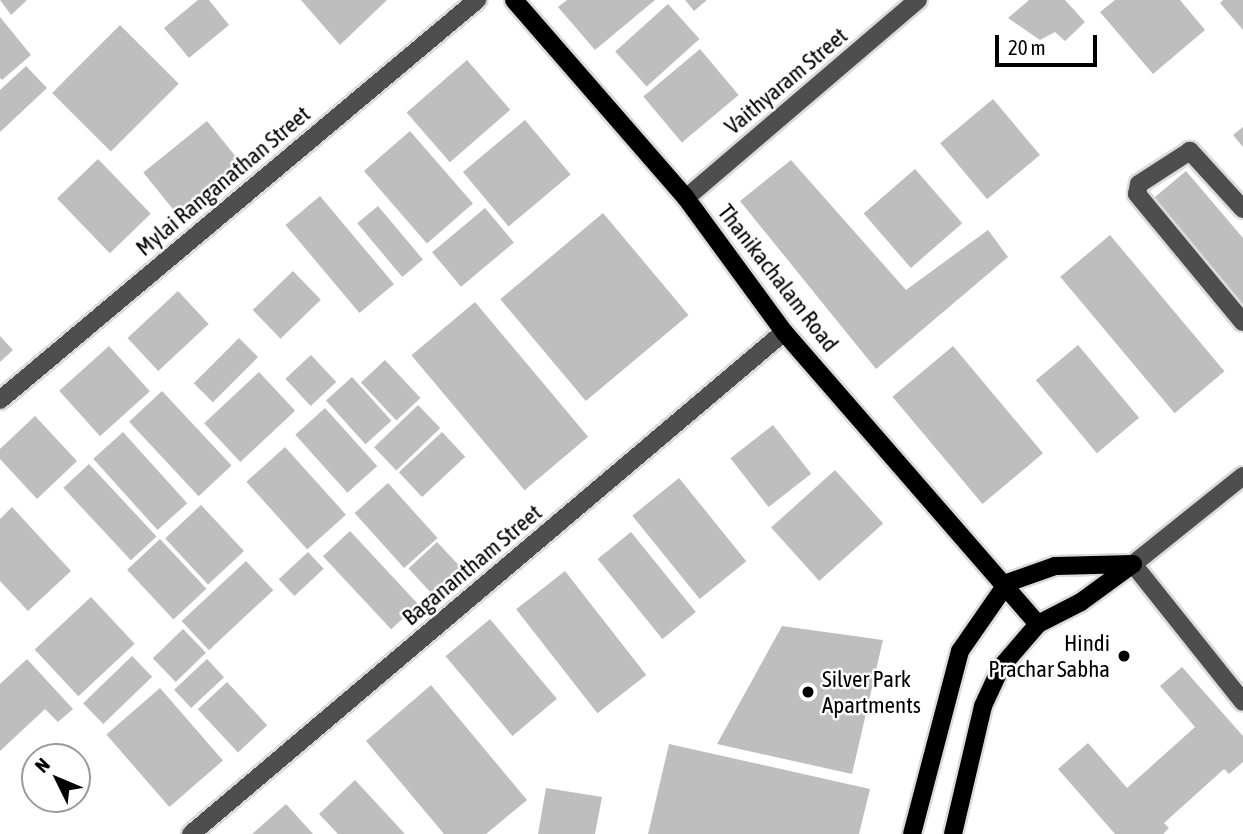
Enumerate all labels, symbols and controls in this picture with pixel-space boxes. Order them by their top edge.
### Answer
scale bar [998,21,1100,65]
street label: Vaithyaram Street [719,22,853,140]
text: 20 m [1008,35,1046,59]
street label: Mylai Ranganathan Street [130,100,316,262]
street label: Thanikachalam Road [712,199,844,357]
street label: Baganantham Street [397,499,547,631]
place label: Hindi Prachar Sabha [988,629,1110,683]
marker: Hindi Prachar Sabha [1116,648,1132,664]
place label: Silver Park Apartments [822,665,921,719]
marker: Silver Park Apartments [800,684,816,700]
north arrow [21,743,91,813]
text: N [30,753,54,777]

